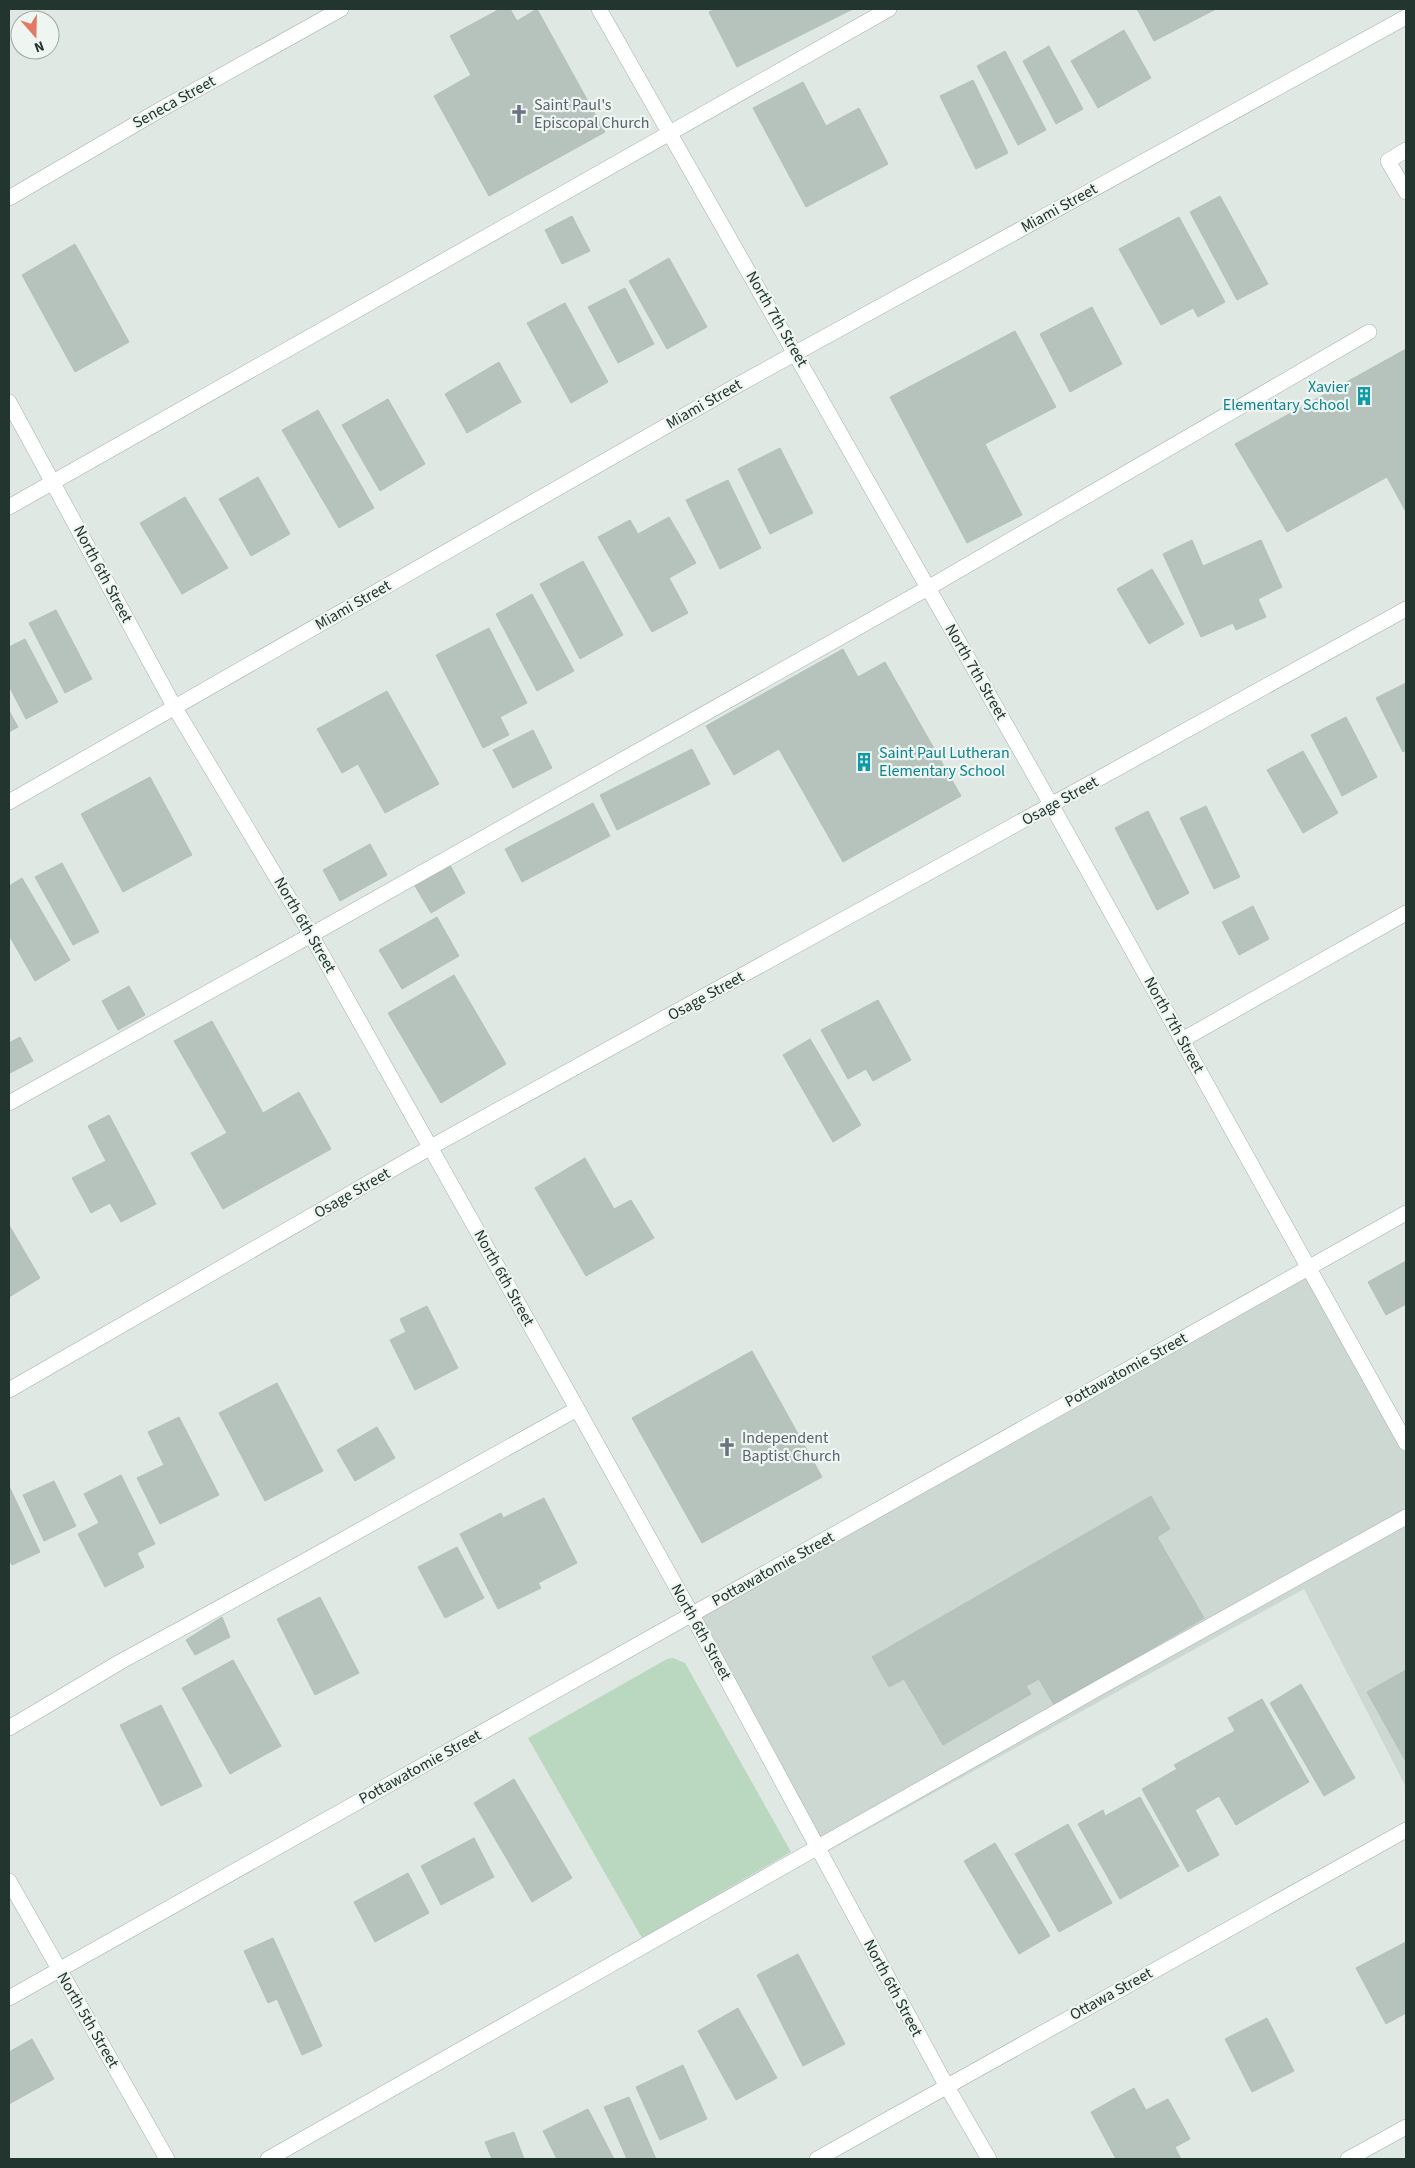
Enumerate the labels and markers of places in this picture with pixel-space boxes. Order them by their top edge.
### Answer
place label: Saint Paul's Episcopal Church [534,94,650,134]
church icon: Saint Paul's Episcopal Church [508,103,530,125]
place label: Xavier Elementary School [1223,376,1349,416]
building icon: Xavier Elementary School [1353,385,1375,407]
place label: Saint Paul Lutheran Elementary School [879,742,1010,782]
building icon: Saint Paul Lutheran Elementary School [853,751,875,773]
place label: Independent Baptist Church [742,1427,840,1467]
church icon: Independent Baptist Church [716,1436,738,1458]

